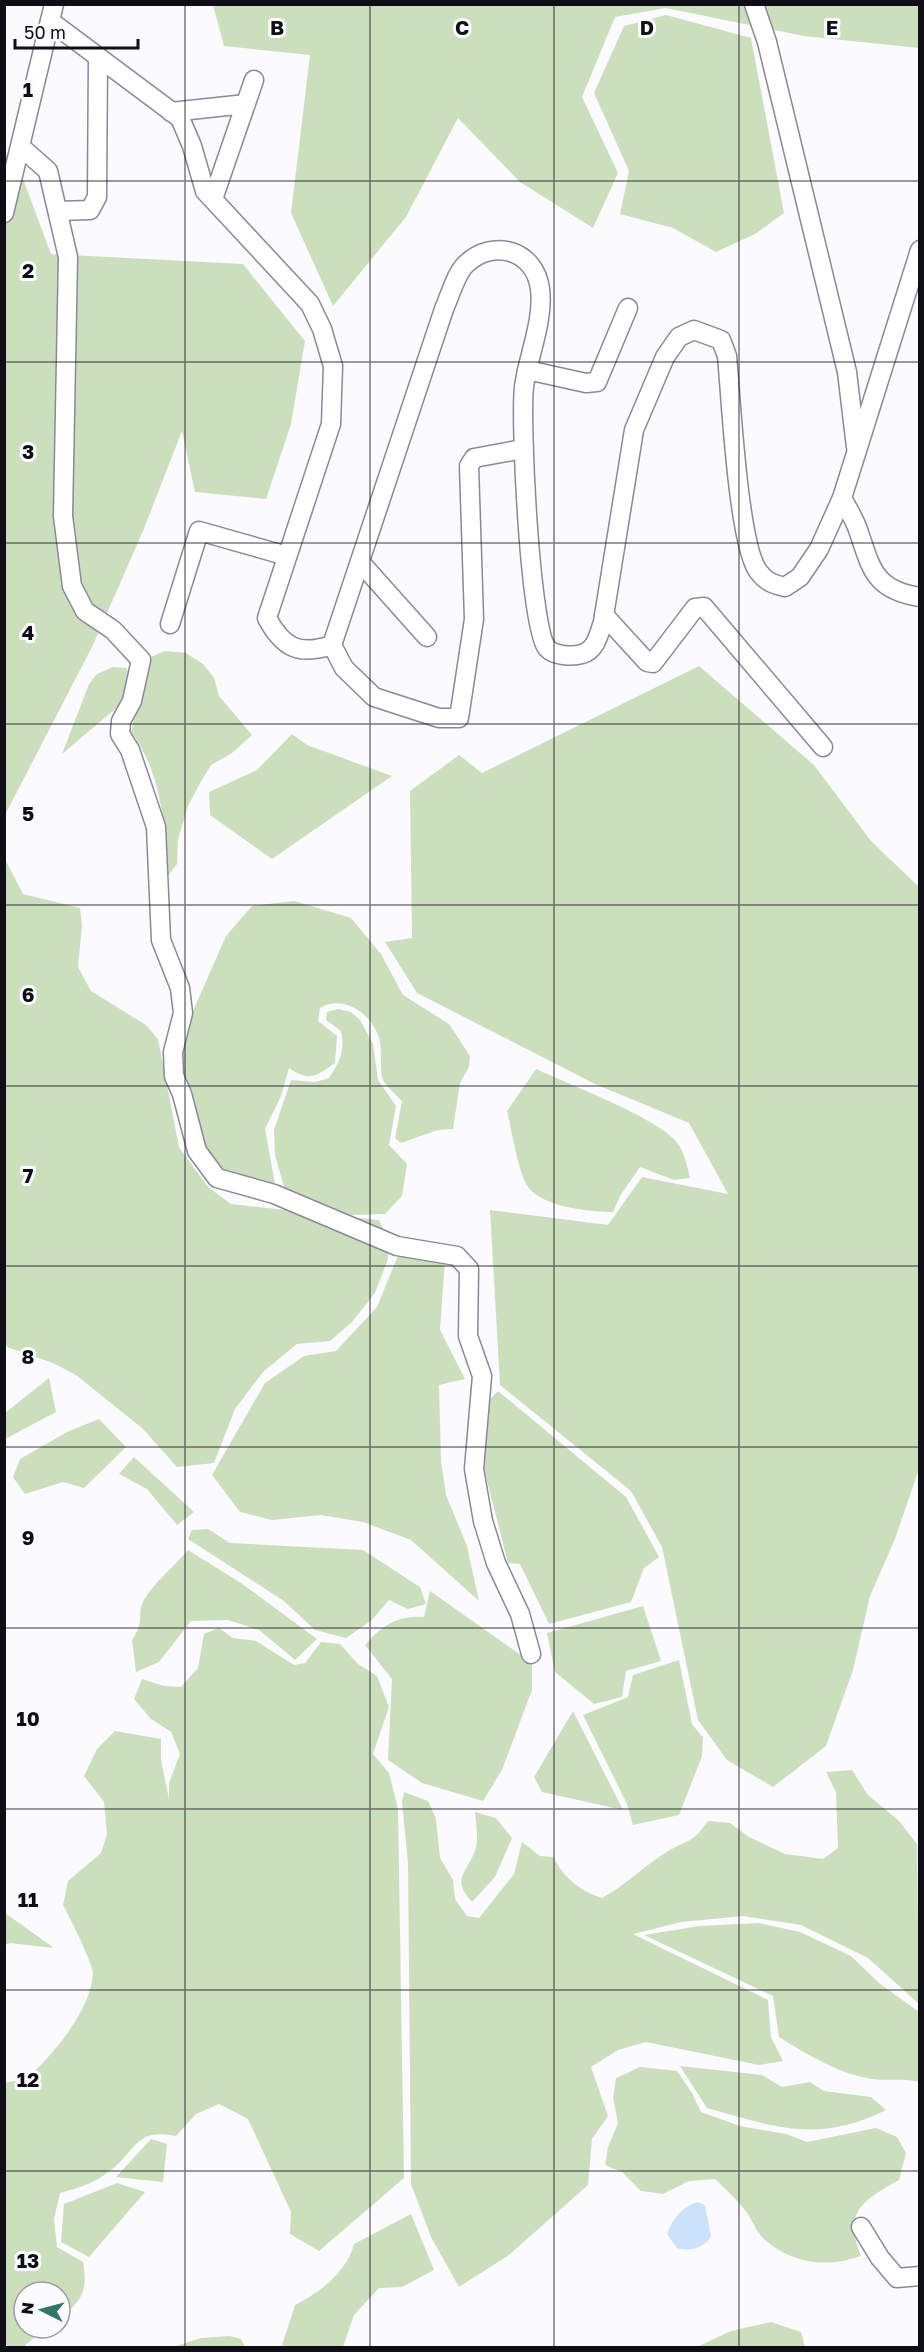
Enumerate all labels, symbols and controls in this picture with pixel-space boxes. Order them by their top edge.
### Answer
scale bar [15,12,138,50]
text: B [270,15,284,39]
text: C [455,15,469,39]
text: D [640,15,654,39]
text: E [826,15,838,39]
text: 50 m [24,21,66,43]
text: 1 [23,77,33,101]
text: 2 [22,258,34,282]
text: 3 [22,439,34,463]
text: 4 [22,620,34,644]
text: 5 [22,801,34,825]
text: 6 [22,982,34,1006]
text: 7 [23,1163,34,1187]
text: 8 [22,1344,34,1368]
text: 9 [22,1525,34,1549]
text: 10 [16,1706,40,1730]
text: 11 [18,1887,38,1911]
text: 12 [17,2067,39,2091]
text: 13 [17,2248,39,2272]
north arrow [12,2280,72,2340]
text: N [17,2301,38,2316]

